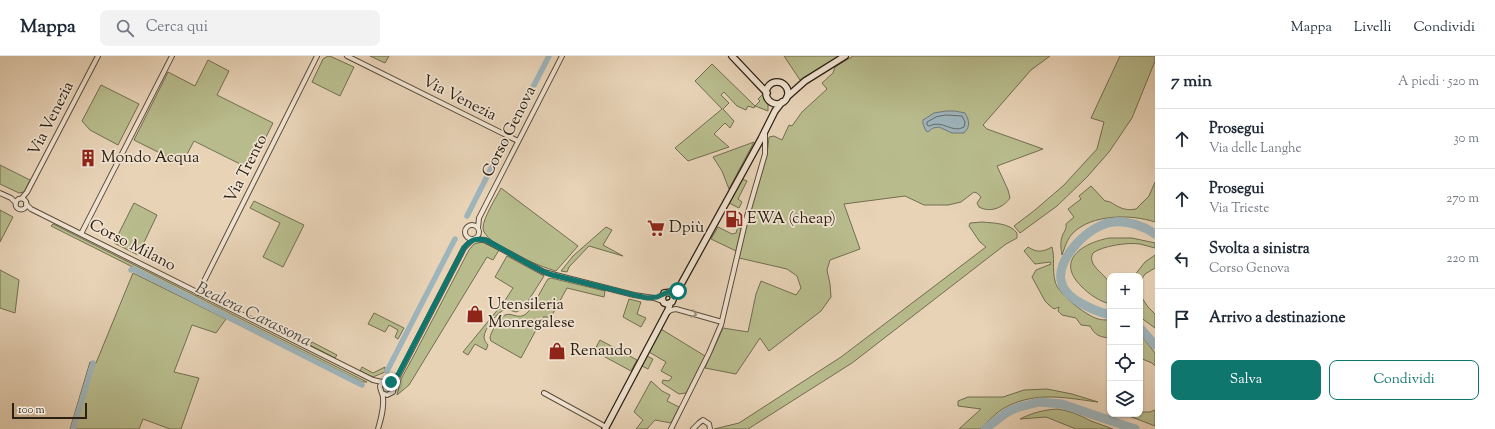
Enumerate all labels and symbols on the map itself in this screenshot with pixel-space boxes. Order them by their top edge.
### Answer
street label: Via Venezia [418,70,501,128]
street label: Via Venezia [23,77,81,160]
street label: Corso Genova [477,82,543,182]
street label: Via Trento [220,131,274,207]
place label: Mondo Acqua [101,147,200,170]
building icon: Mondo Acqua [78,148,98,168]
place label: EWA (cheap) [747,208,836,231]
fuel station icon: EWA (cheap) [724,209,744,229]
street label: Corso Milano [85,214,180,278]
place label: Dpiù [669,217,704,240]
supermarket icon: Dpiù [646,218,666,238]
water label: Bealera Carassona [191,277,315,354]
route start [669,282,687,300]
place label: Utensileria Monregalese [488,294,575,335]
shop icon: Utensileria Monregalese [465,304,485,324]
one-way arrow [690,309,697,318]
place label: Renaudo [570,340,632,363]
shop icon: Renaudo [547,341,567,361]
route end [382,373,400,391]
scale bar [12,401,87,420]

